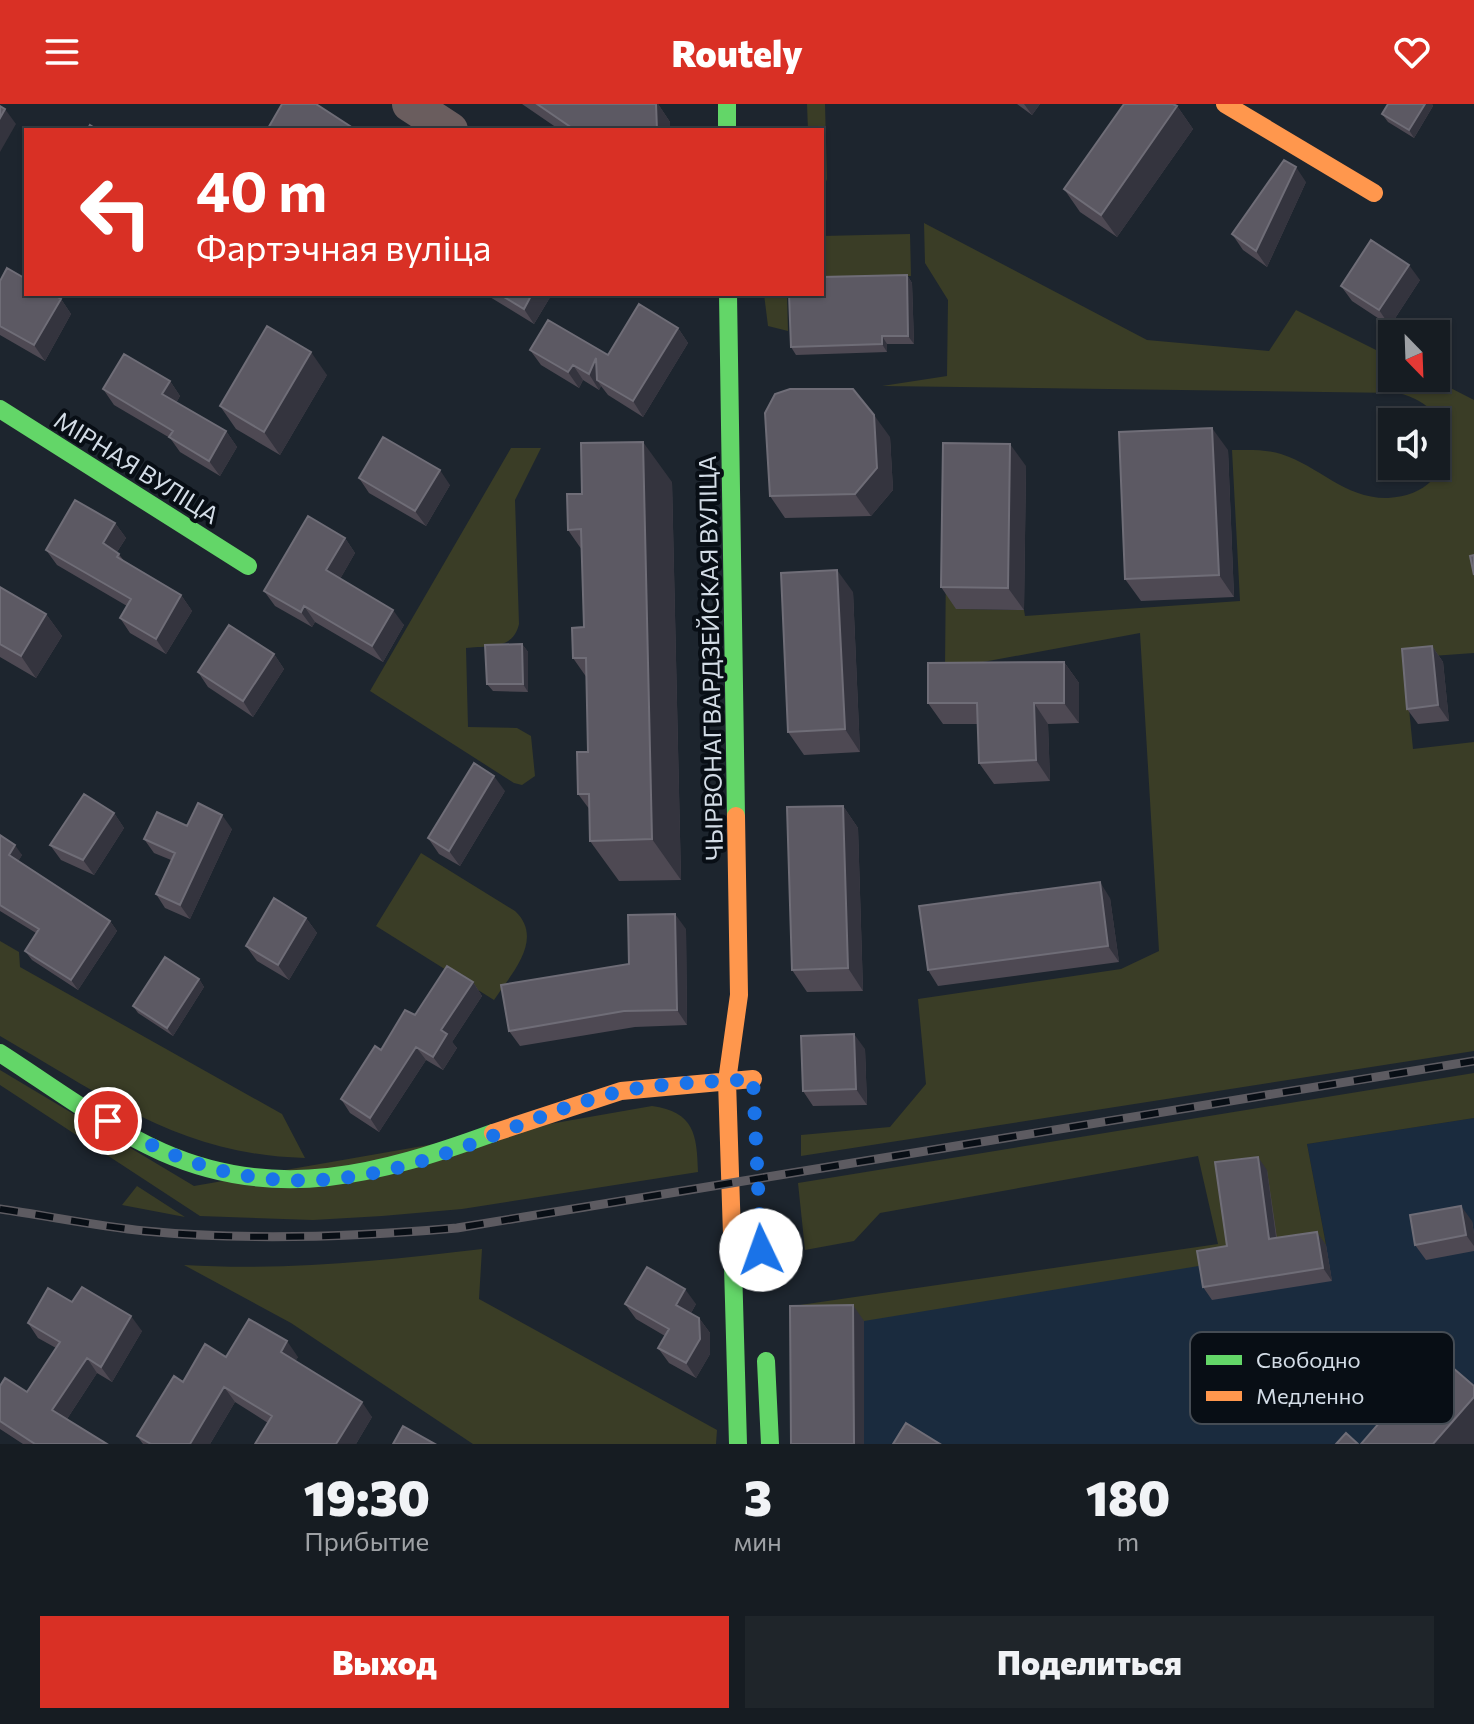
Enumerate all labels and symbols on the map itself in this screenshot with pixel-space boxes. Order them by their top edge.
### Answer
north arrow [1378,320,1450,392]
street label: МІРНАЯ ВУЛІЦА [49,405,225,529]
street label: ЧЫРВОНАГВАРДЗЕЙСКАЯ ВУЛІЦА [692,455,728,861]
pin [74,1087,142,1155]
position arrow [719,1208,803,1292]
legend [1190,1332,1454,1424]
text: Свободно [1256,1346,1361,1373]
text: Медленно [1256,1382,1364,1409]

